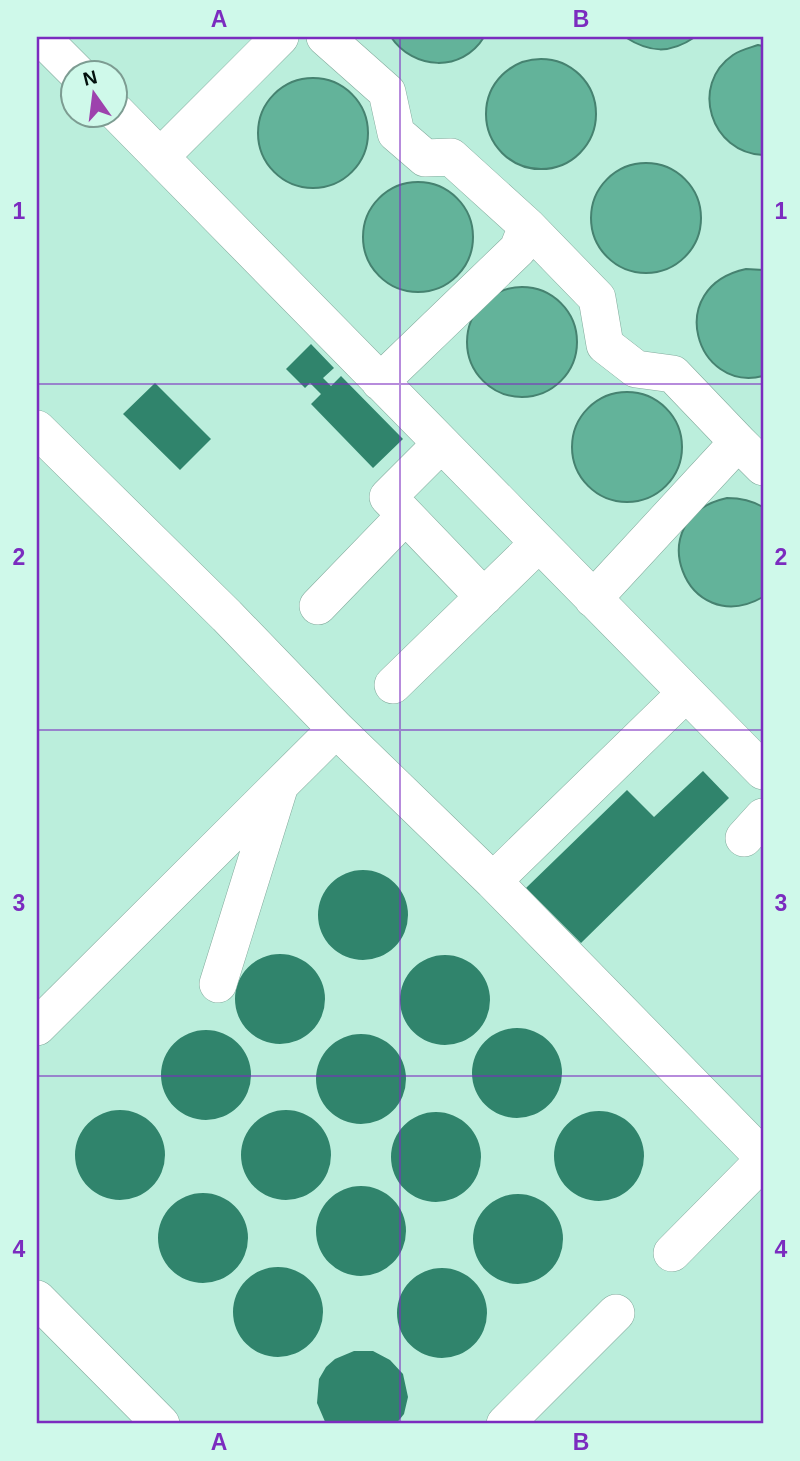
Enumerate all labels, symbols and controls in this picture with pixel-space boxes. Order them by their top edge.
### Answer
text: A [211,6,227,32]
text: B [573,6,589,32]
north arrow [60,60,130,130]
text: N [81,66,99,90]
text: 1 [13,198,26,224]
text: 1 [775,198,788,224]
text: 2 [13,544,25,570]
text: 2 [775,544,787,570]
text: 3 [13,890,25,916]
text: 3 [775,890,787,916]
text: 4 [13,1236,26,1262]
text: 4 [775,1236,788,1262]
text: A [211,1429,227,1455]
text: B [573,1429,589,1455]

